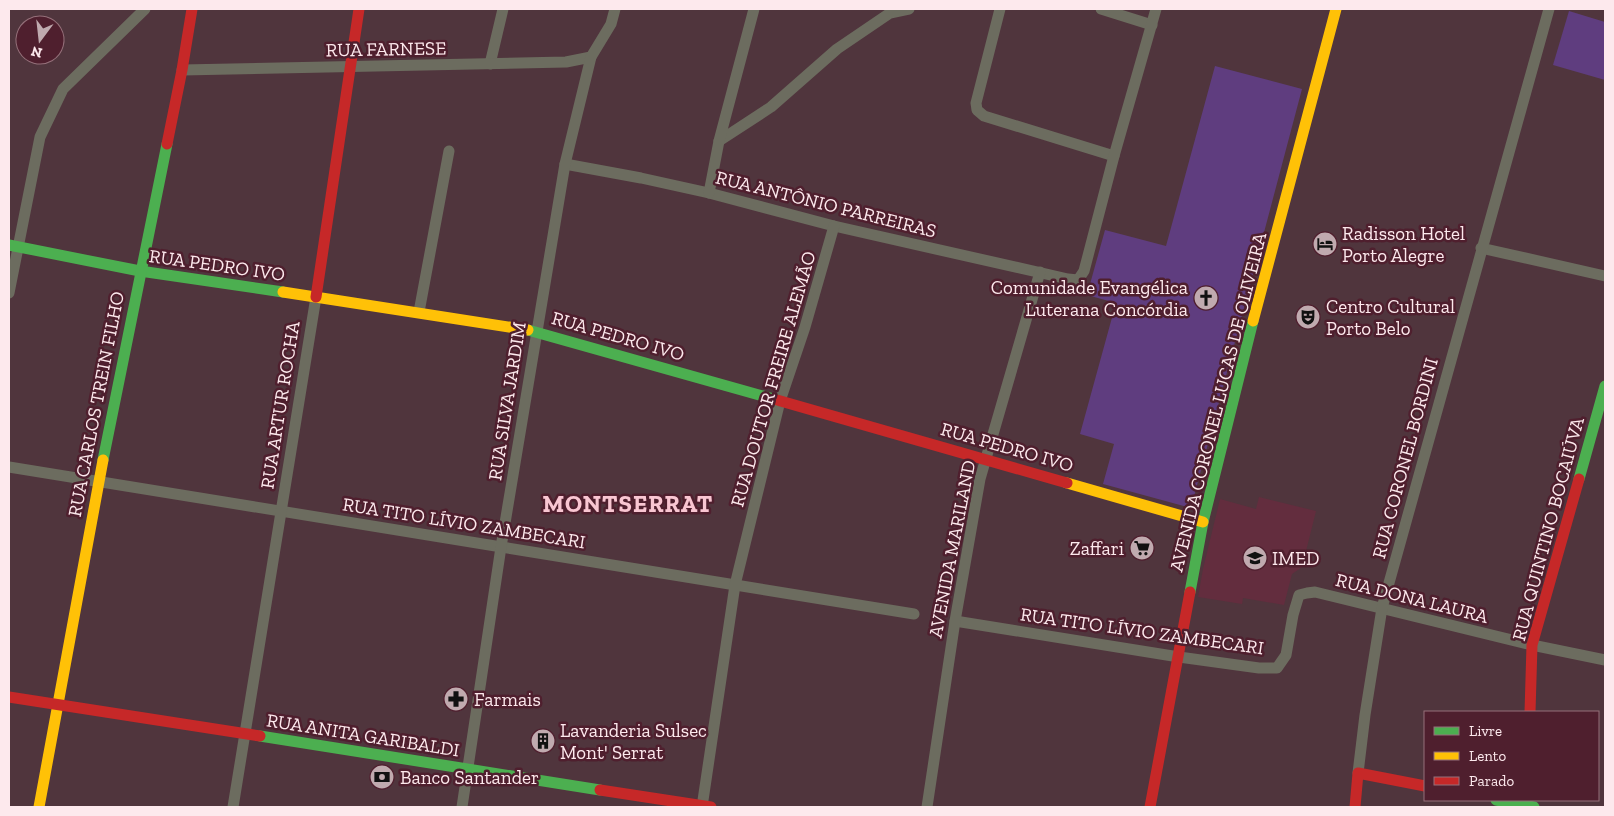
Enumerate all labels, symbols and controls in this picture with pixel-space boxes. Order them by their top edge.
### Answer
north arrow [15,15,65,65]
street label: RUA FARNESE [326,36,446,62]
text: N [29,42,44,62]
street label: RUA ANTÔNIO PARREIRAS [713,165,939,243]
place label: Radisson Hotel Porto Alegre [1342,222,1465,267]
street label: AVENIDA CORONEL LUCAS DE OLIVEIRA [1165,229,1272,574]
hotel icon: Radisson Hotel Porto Alegre [1312,231,1338,257]
street label: RUA PEDRO IVO [148,244,287,286]
street label: RUA DOUTOR FREIRE ALEMÃO [725,248,821,509]
place label: Comunidade Evangélica Luterana Concórdia [991,276,1188,321]
church icon: Comunidade Evangélica Luterana Concórdia [1193,285,1219,311]
street label: RUA CARLOS TREIN FILHO [63,289,129,519]
place label: Centro Cultural Porto Belo [1326,295,1455,340]
theatre icon: Centro Cultural Porto Belo [1295,304,1321,330]
street label: RUA PEDRO IVO [549,306,687,366]
street label: RUA ARTUR ROCHA [255,319,305,490]
street label: RUA SILVA JARDIM [483,320,531,482]
street label: RUA CORONEL BORDINI [1367,355,1443,561]
street label: RUA QUINTINO BOCAIÚVA [1507,414,1589,643]
street label: RUA PEDRO IVO [938,417,1076,477]
street label: AVENIDA MARILAND [923,458,981,640]
district label: MONTSERRAT [543,489,713,518]
street label: RUA TITO LÍVIO ZAMBECARI [341,492,587,554]
supermarket icon: Zaffari [1129,535,1155,561]
place label: Zaffari [1070,537,1124,560]
school or university icon: IMED [1242,545,1268,571]
place label: IMED [1272,547,1319,570]
street label: RUA DONA LAURA [1333,568,1491,628]
street label: RUA TITO LÍVIO ZAMBECARI [1019,603,1265,659]
pharmacy icon: Farmais [443,686,469,712]
place label: Farmais [474,688,541,711]
street label: RUA ANITA GARIBALDI [265,708,461,762]
legend [1424,711,1599,801]
place label: Lavanderia Sulsec Mont' Serrat [560,719,707,764]
text: Livre [1469,722,1502,740]
building icon: Lavanderia Sulsec Mont' Serrat [530,728,556,754]
text: Lento [1469,747,1506,765]
bank icon: Banco Santander [369,764,395,790]
place label: Banco Santander [400,766,539,789]
text: Parado [1469,772,1515,790]

